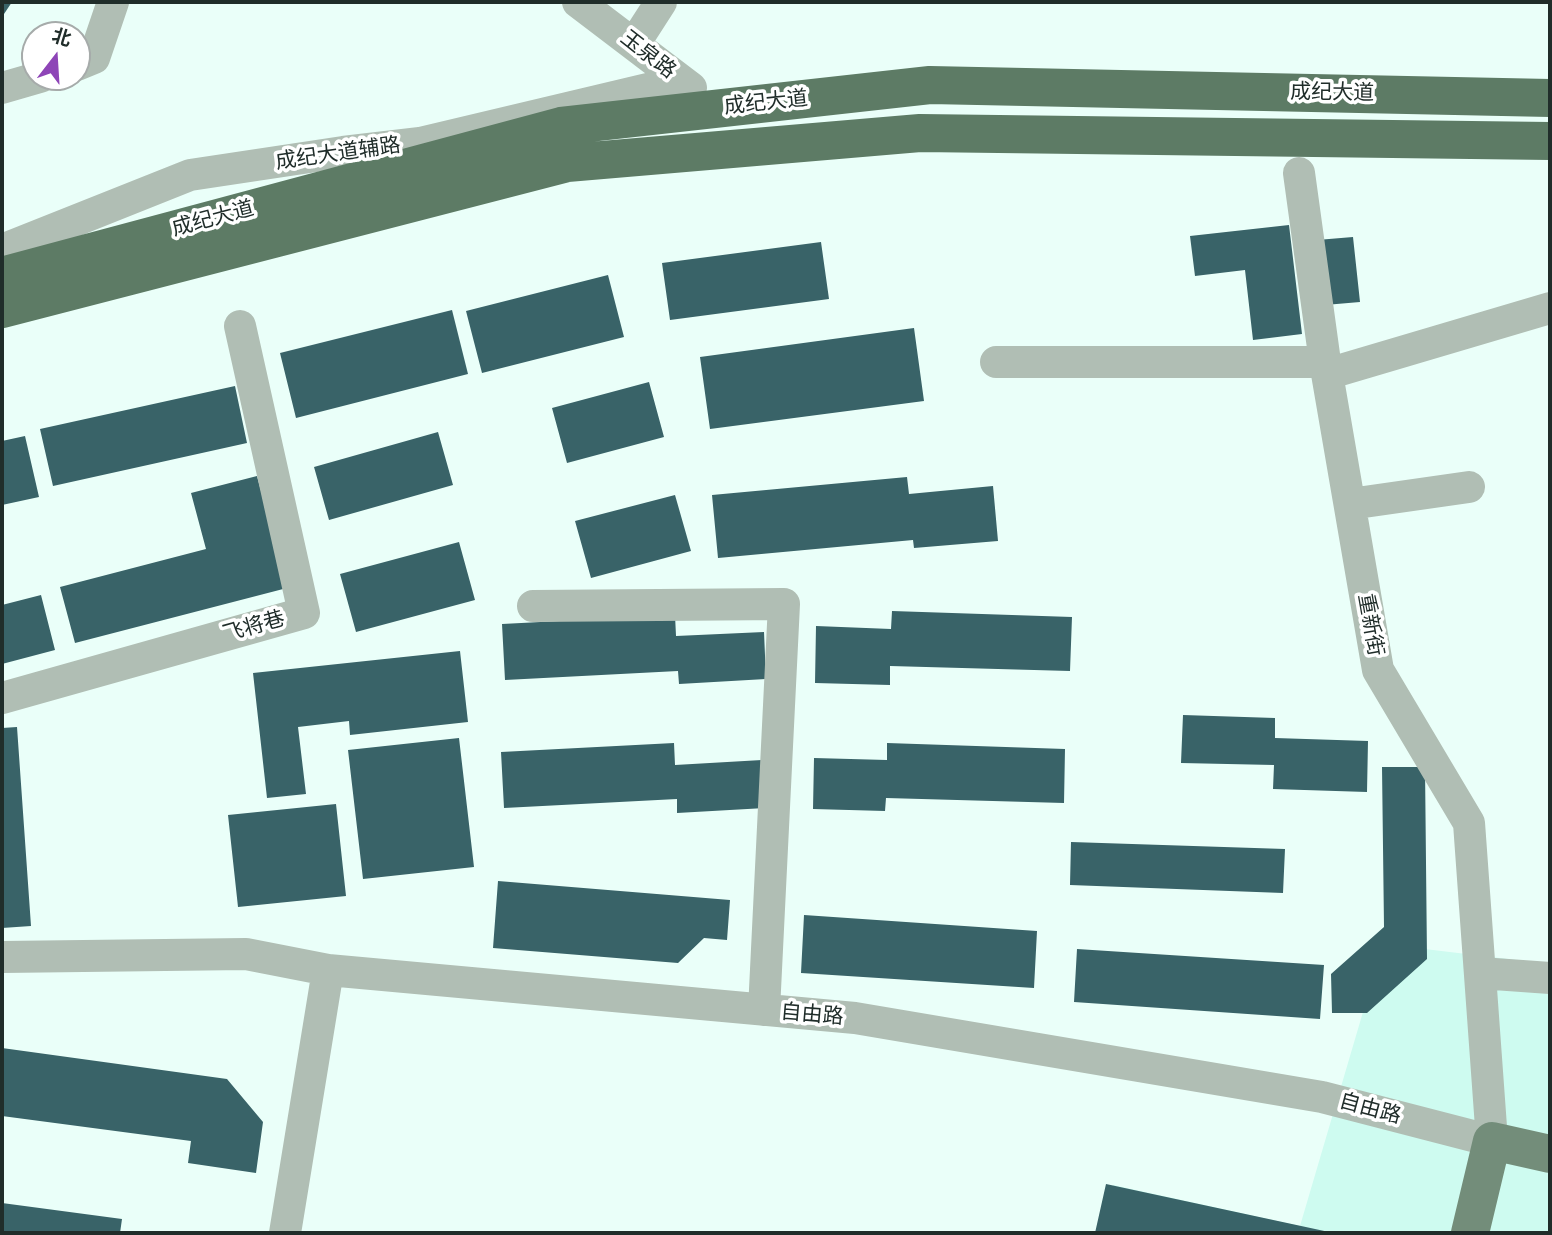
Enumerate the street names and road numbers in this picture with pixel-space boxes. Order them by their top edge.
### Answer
street label: 玉泉路 [615,26,681,84]
street label: 成纪大道 [1290,80,1374,106]
street label: 成纪大道 [723,86,809,120]
street label: 成纪大道辅路 [274,133,402,175]
street label: 成纪大道 [169,196,257,242]
street label: 重新街 [1352,592,1388,658]
street label: 飞将巷 [220,606,288,648]
street label: 自由路 [780,1000,844,1030]
street label: 自由路 [1336,1089,1404,1129]

